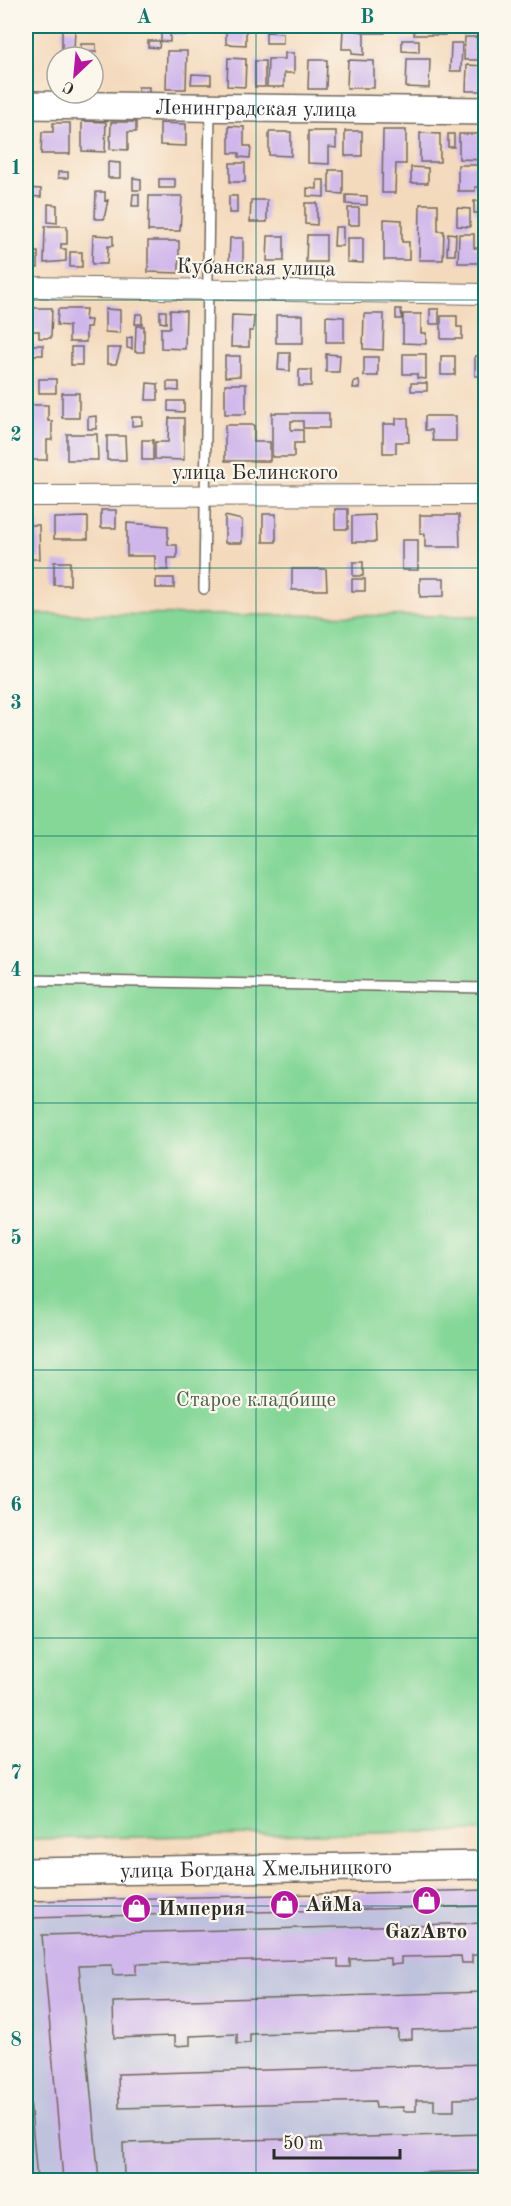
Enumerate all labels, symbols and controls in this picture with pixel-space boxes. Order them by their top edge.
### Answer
text: A [136,8,152,28]
text: B [360,8,374,28]
north arrow [45,45,105,105]
text: С [61,77,78,96]
street label: Ленинградская улица [155,98,357,121]
text: 1 [10,159,22,179]
street label: Кубанская улица [176,257,336,280]
text: 2 [10,426,22,446]
street label: улица Белинского [172,463,338,484]
text: 3 [10,694,22,714]
text: 4 [10,961,22,981]
text: 5 [10,1228,22,1249]
park label: Старое кладбище [176,1390,336,1411]
text: 6 [10,1496,22,1516]
text: 7 [10,1764,22,1784]
street label: улица Богдана Хмельницкого [120,1857,392,1883]
shop icon: GazАвто [410,1884,442,1916]
shop icon: АйМа [268,1888,300,1920]
shop icon: Империя [121,1892,153,1924]
place label: АйМа [305,1895,363,1916]
place label: Империя [158,1899,245,1920]
place label: GazАвто [385,1922,467,1943]
text: 8 [10,2031,22,2051]
scale bar [274,2122,400,2160]
text: 50 m [283,2135,323,2153]

